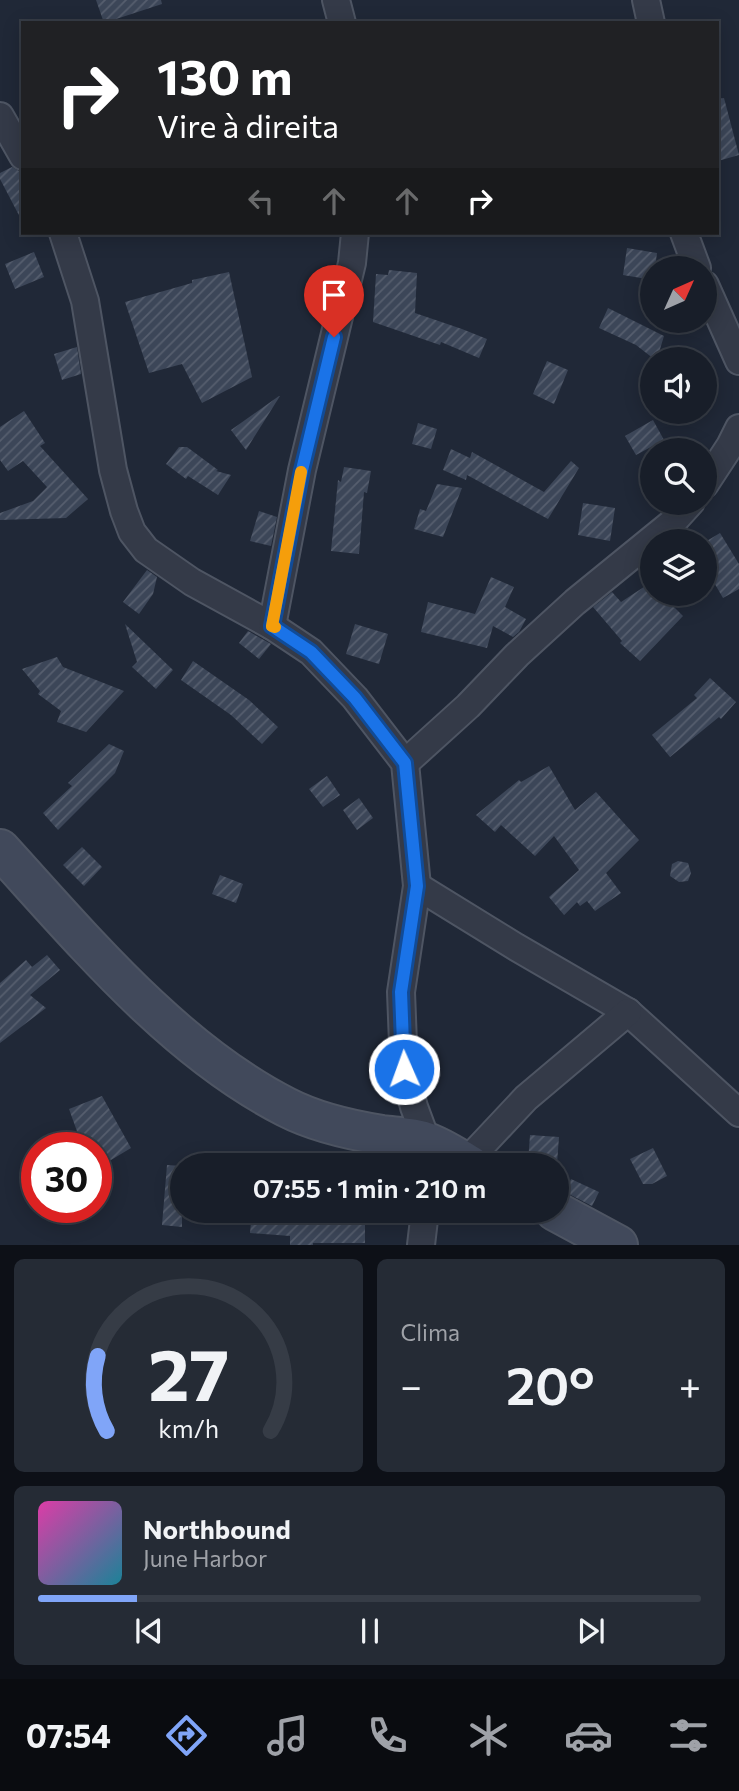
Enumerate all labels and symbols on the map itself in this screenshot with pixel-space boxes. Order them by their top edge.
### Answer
north arrow [640,256,718,332]
pin [304,265,364,337]
position arrow [367,1032,441,1106]
speed limit sign: 30 [21,1132,112,1223]

